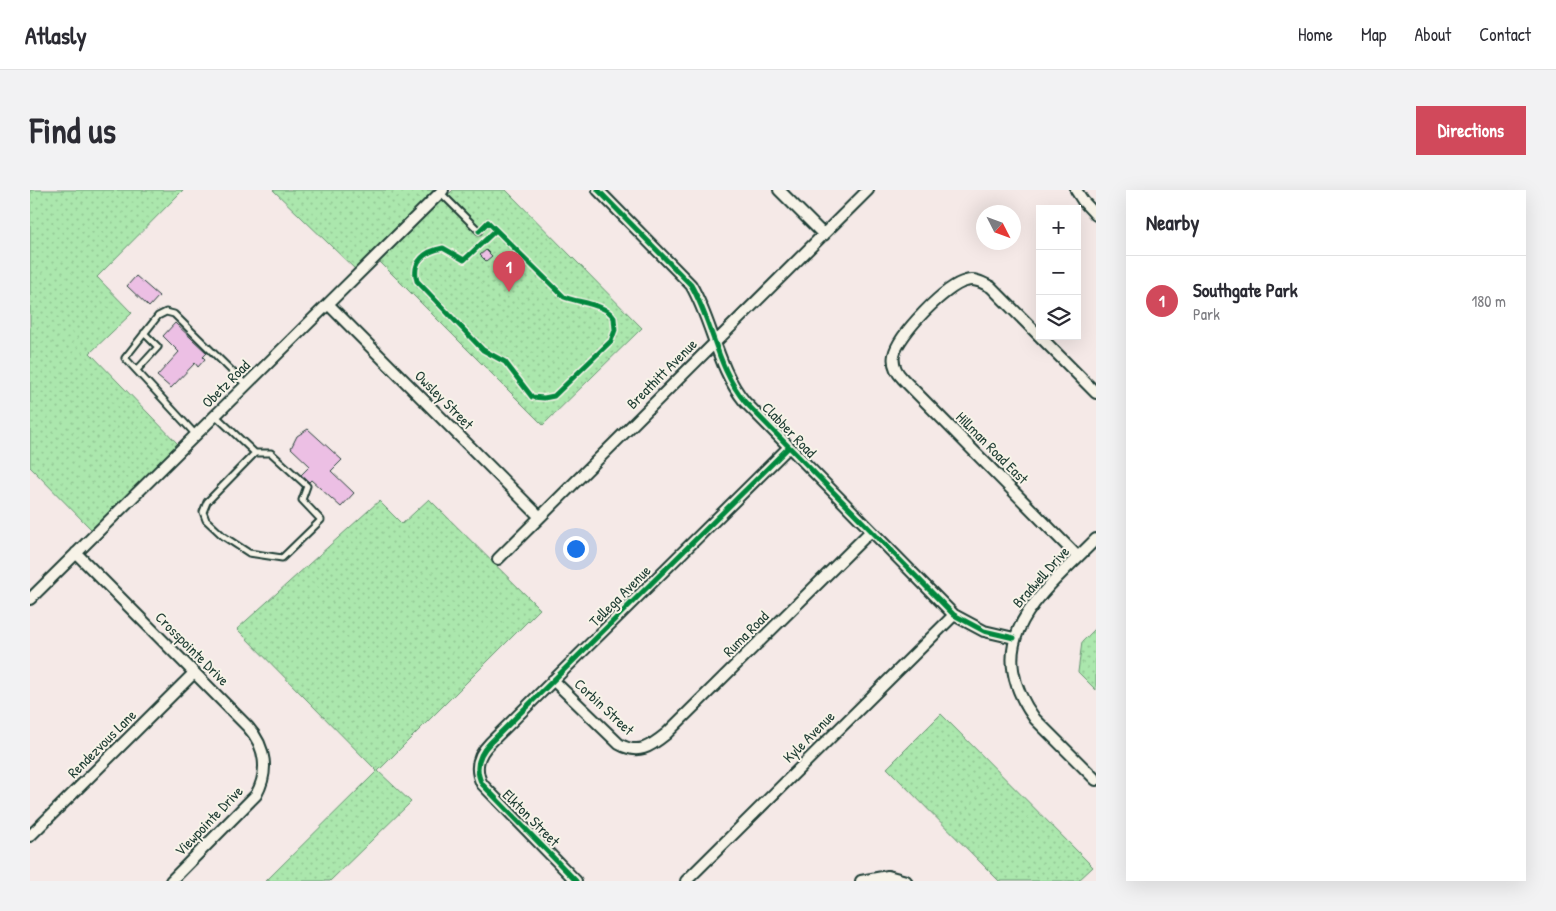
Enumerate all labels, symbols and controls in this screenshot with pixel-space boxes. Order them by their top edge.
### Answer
text: Atlasly [25,19,87,51]
text: Home [1298,22,1333,47]
text: Map [1361,22,1386,47]
text: About [1414,22,1451,47]
text: Contact [1479,22,1531,47]
button: Directions [1416,106,1526,155]
text: Find us [30,107,116,154]
north arrow [976,205,1021,250]
map controls [1036,205,1081,340]
button: + [1036,205,1081,250]
text: Nearby [1146,208,1199,237]
button: − [1036,250,1081,295]
pin: 1 [493,251,525,292]
text: Southgate Park [1193,277,1298,303]
text: 1 [1159,290,1165,312]
text: 180 m [1472,290,1506,312]
button: layers [1036,295,1081,340]
text: Park [1193,303,1220,325]
street label: Breathitt Avenue [622,334,702,414]
street label: Obetz Road [197,355,254,412]
street label: Owsley Street [410,365,479,434]
street label: Clabber Road [757,397,821,462]
street label: Hillman Road East [951,407,1034,489]
your location [563,536,589,562]
street label: Bradwell Drive [1007,541,1074,612]
street label: Tellega Avenue [584,560,655,631]
street label: Ruma Road [718,606,773,661]
street label: Crosspointe Drive [151,607,234,690]
street label: Corbin Street [570,673,639,740]
street label: Rendezvous Lane [63,705,141,783]
street label: Kyle Avenue [778,706,839,767]
street label: Viewpointe Drive [170,781,248,860]
street label: Elkton Street [498,784,565,852]

